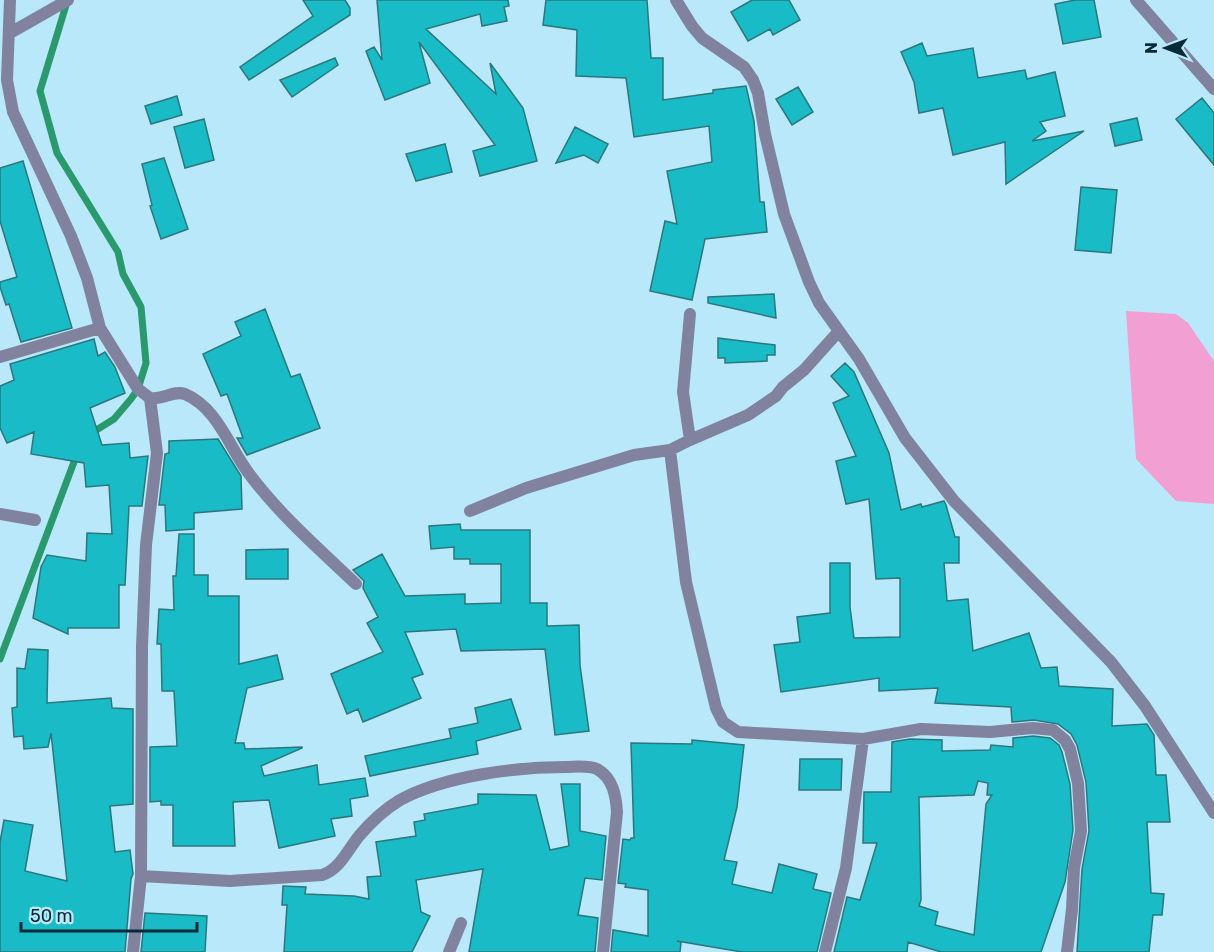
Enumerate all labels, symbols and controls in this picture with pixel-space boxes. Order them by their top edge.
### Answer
north arrow [1136,18,1196,78]
text: N [1142,42,1161,54]
scale bar [21,895,196,933]
text: 50 m [30,905,73,927]

